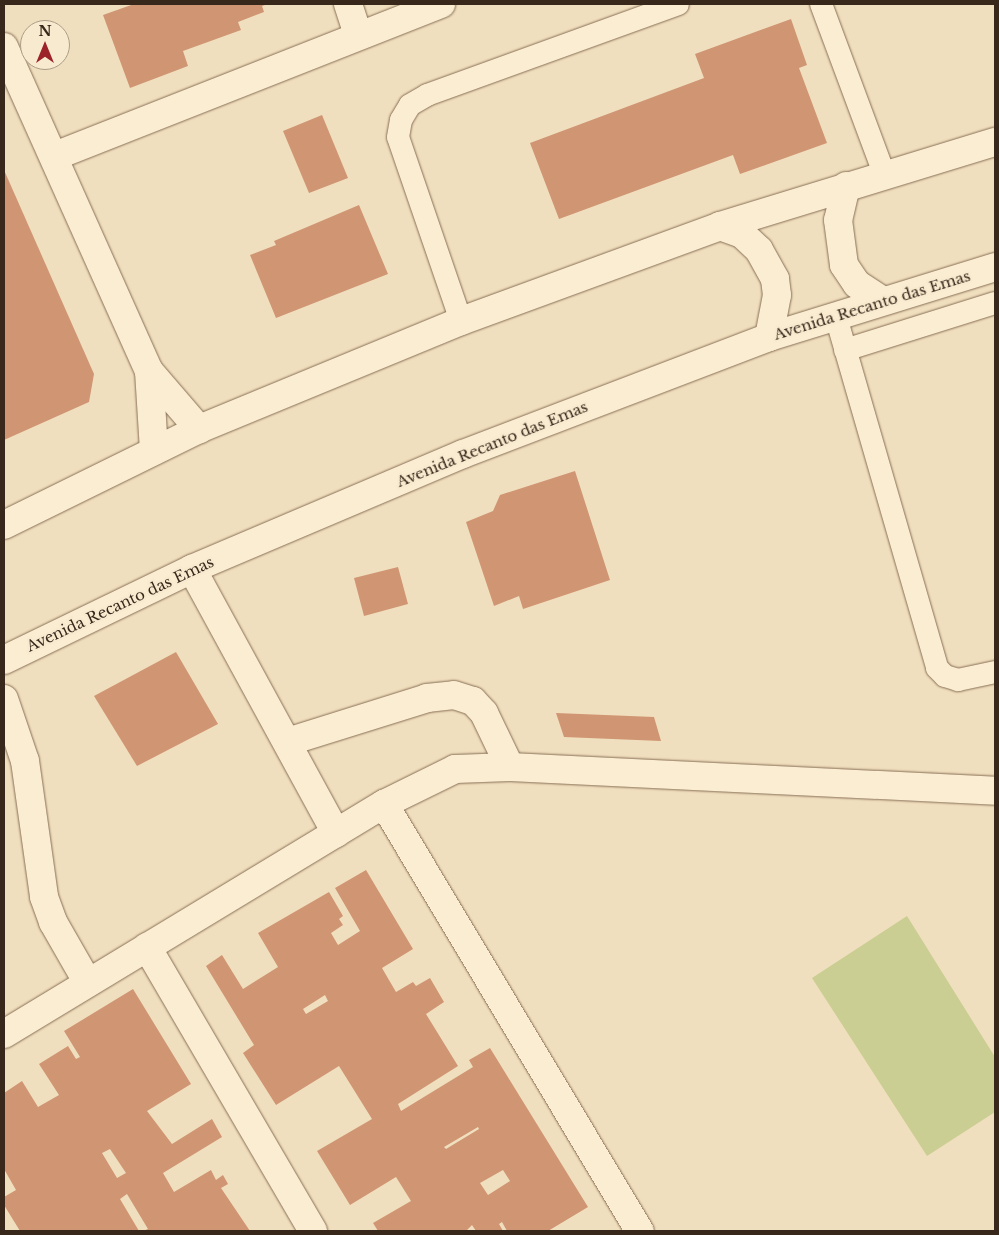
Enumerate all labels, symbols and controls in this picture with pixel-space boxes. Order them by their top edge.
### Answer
north arrow [20,20,70,70]
text: N [38,22,52,40]
street label: Avenida Recanto das Emas [771,266,973,344]
street label: Avenida Recanto das Emas [394,397,590,491]
street label: Avenida Recanto das Emas [23,553,217,655]

